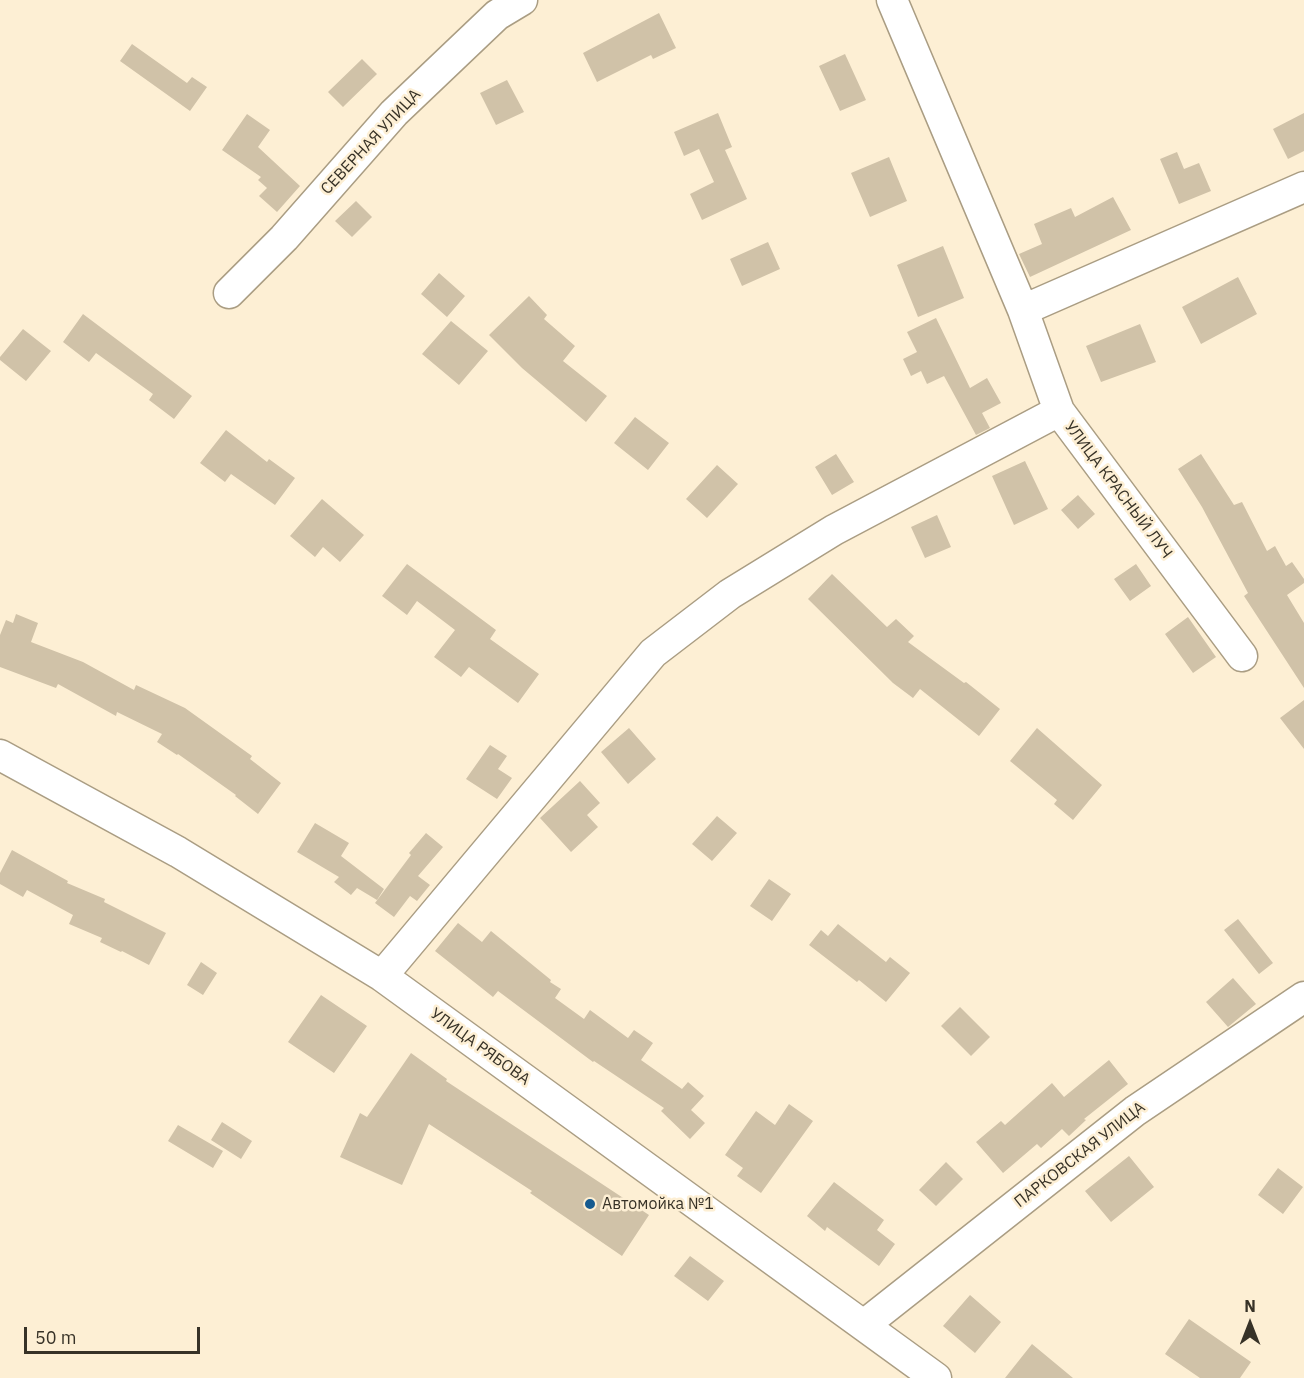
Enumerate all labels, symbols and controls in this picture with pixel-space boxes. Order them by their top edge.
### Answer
street label: СЕВЕРНАЯ УЛИЦА [317,85,425,199]
street label: УЛИЦА КРАСНЫЙ ЛУЧ [1060,417,1176,563]
street label: УЛИЦА РЯБОВА [426,1004,534,1090]
street label: ПАРКОВСКАЯ УЛИЦА [1011,1098,1149,1212]
place label: Автомойка №1 [602,1194,714,1214]
marker: Автомойка №1 [583,1197,597,1211]
north arrow [1220,1294,1280,1354]
text: N [1244,1296,1256,1316]
scale bar [27,1315,202,1353]
text: 50 m [35,1326,77,1349]

